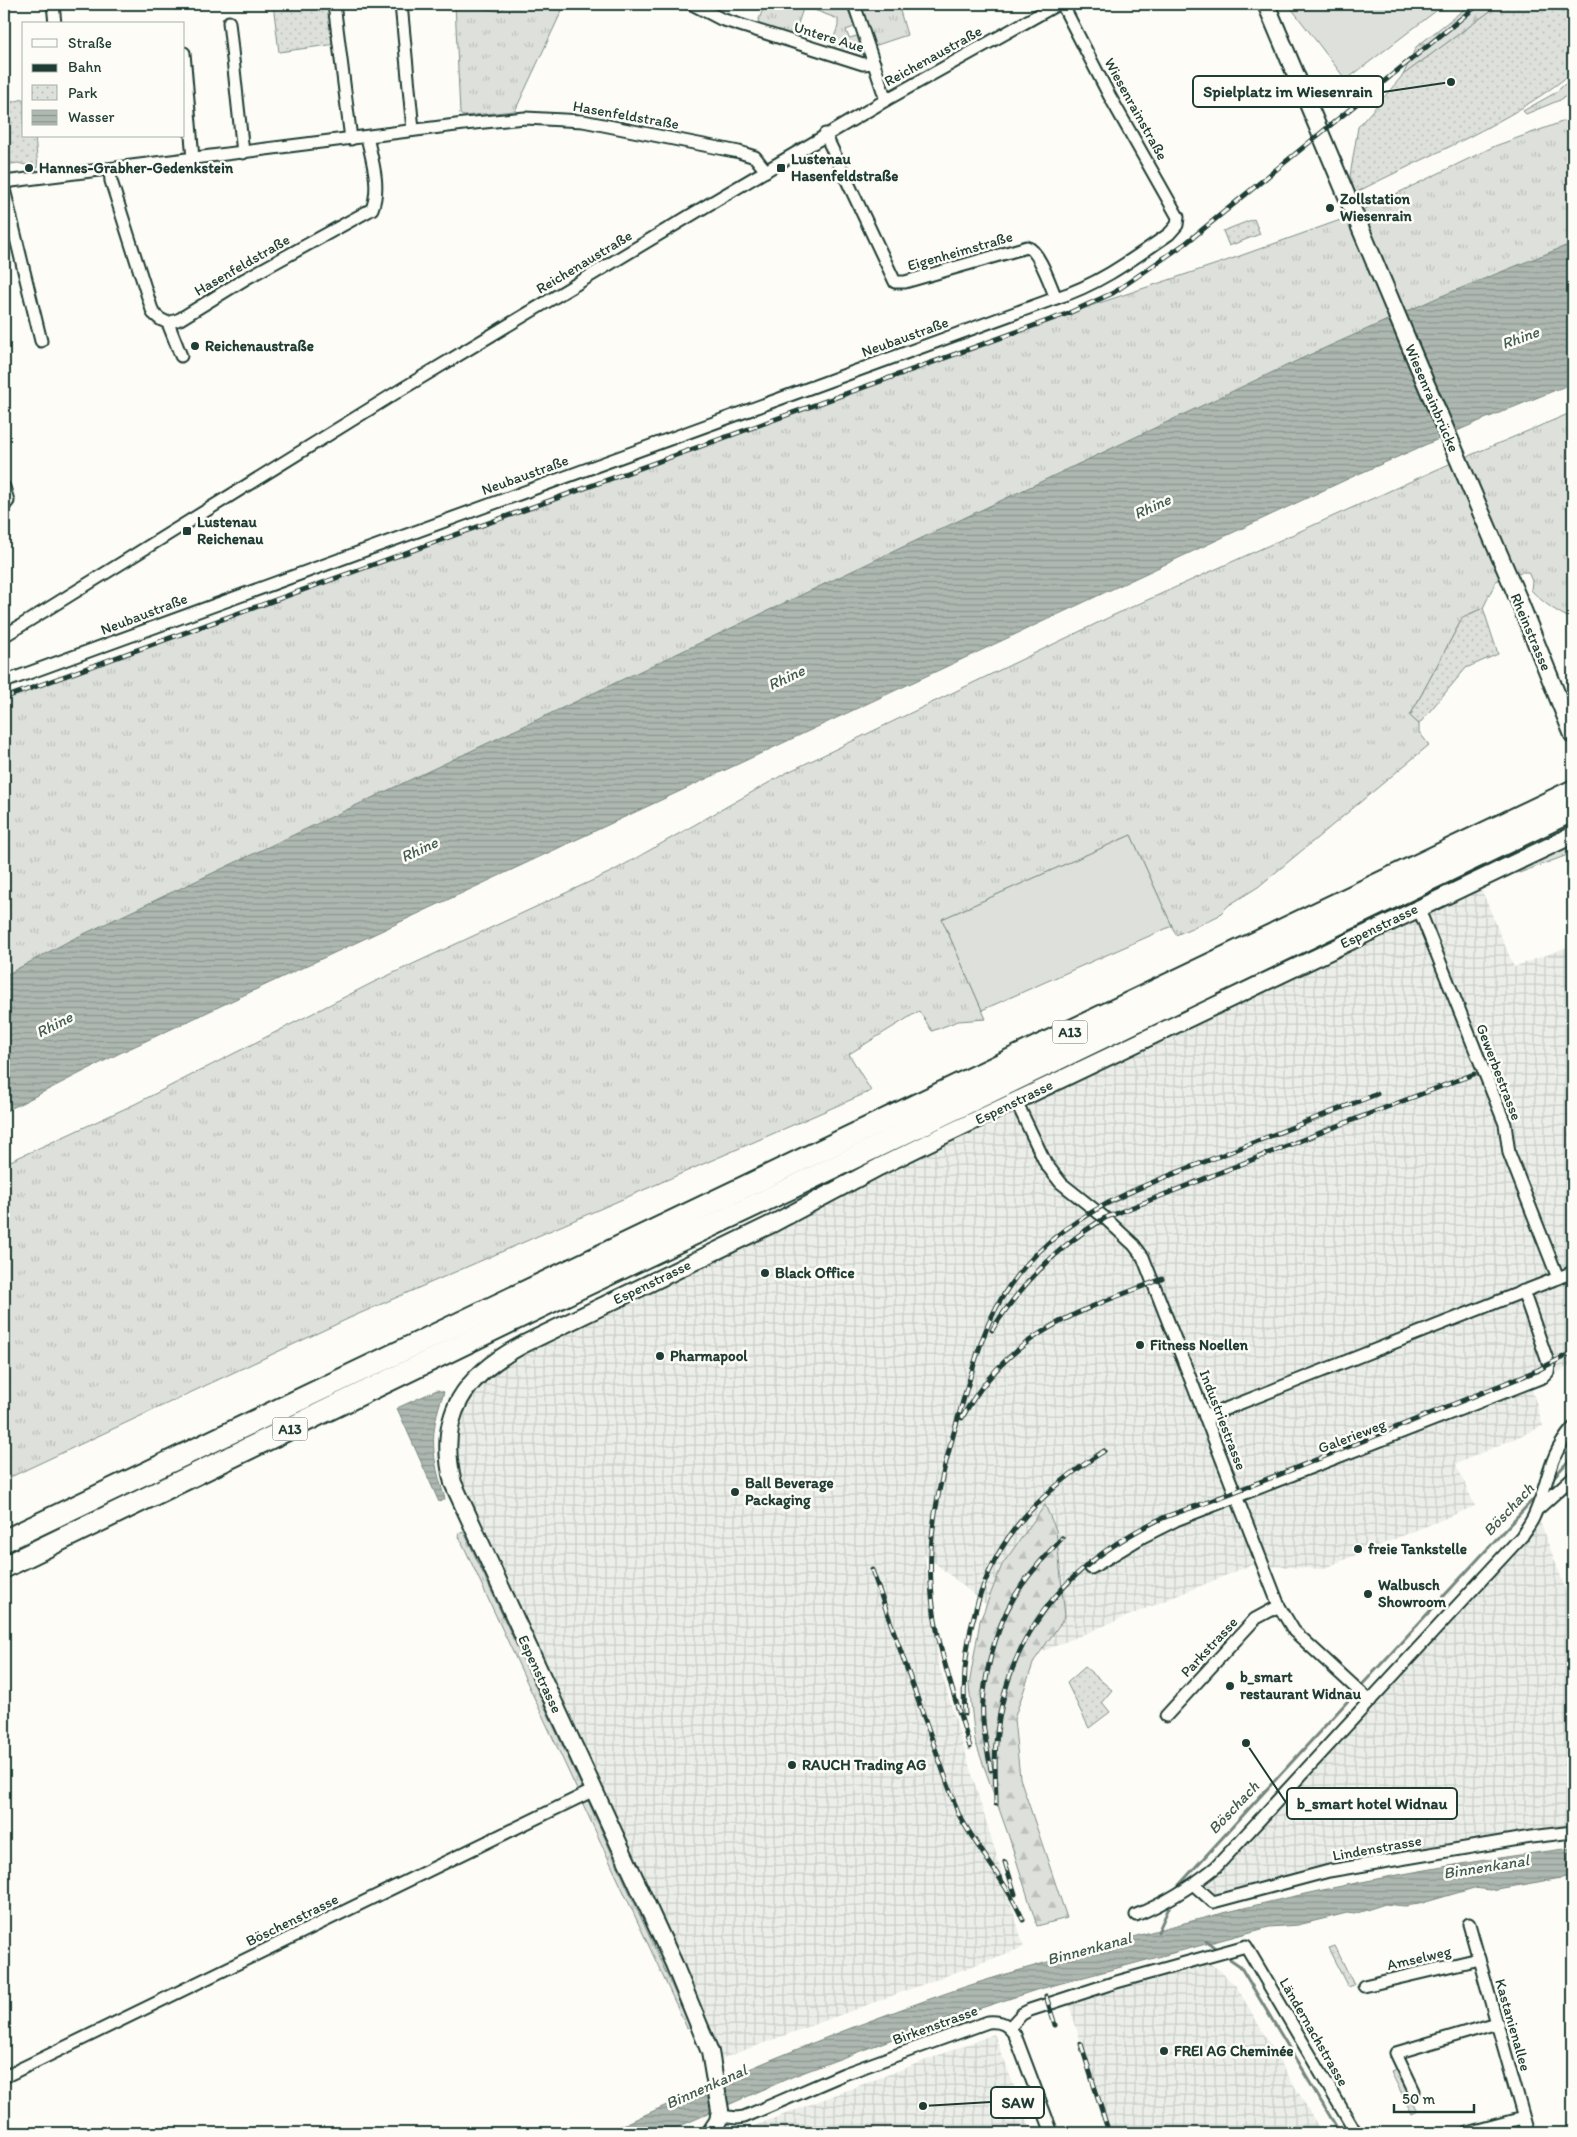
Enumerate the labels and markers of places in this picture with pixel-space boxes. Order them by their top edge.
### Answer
callout: Spielplatz im Wiesenrain [1193,76,1383,107]
place label: Lustenau Hasenfeldstraße [791,150,898,185]
place label: Hannes-Grabher-Gedenkstein [39,159,234,177]
marker: Hannes-Grabher-Gedenkstein [23,162,35,174]
marker: Lustenau Hasenfeldstraße [775,162,787,174]
place label: Zollstation Wiesenrain [1340,190,1412,225]
marker: Zollstation Wiesenrain [1324,202,1336,214]
place label: Reichenaustraße [205,337,314,355]
marker: Reichenaustraße [189,340,201,352]
place label: Lustenau Reichenau [197,513,264,548]
marker: Lustenau Reichenau [181,525,193,537]
place label: Black Office [775,1264,855,1282]
marker: Black Office [759,1267,771,1279]
place label: Fitness Noellen [1150,1336,1249,1354]
marker: Fitness Noellen [1134,1339,1146,1351]
place label: Pharmapool [670,1347,748,1366]
marker: Pharmapool [654,1350,666,1362]
place label: Ball Beverage Packaging [745,1474,834,1510]
marker: Ball Beverage Packaging [729,1486,741,1498]
place label: freie Tankstelle [1368,1540,1467,1558]
marker: freie Tankstelle [1352,1543,1364,1555]
place label: Walbusch Showroom [1378,1576,1447,1611]
marker: Walbusch Showroom [1362,1588,1374,1600]
place label: b_smart restaurant Widnau [1240,1668,1362,1703]
marker: b_smart restaurant Widnau [1224,1680,1236,1692]
place label: RAUCH Trading AG [802,1756,926,1775]
marker: RAUCH Trading AG [786,1759,798,1771]
callout: b_smart hotel Widnau [1287,1788,1457,1819]
place label: FREI AG Cheminée [1174,2042,1294,2060]
marker: FREI AG Cheminée [1158,2045,1170,2057]
callout: SAW [991,2087,1044,2118]

